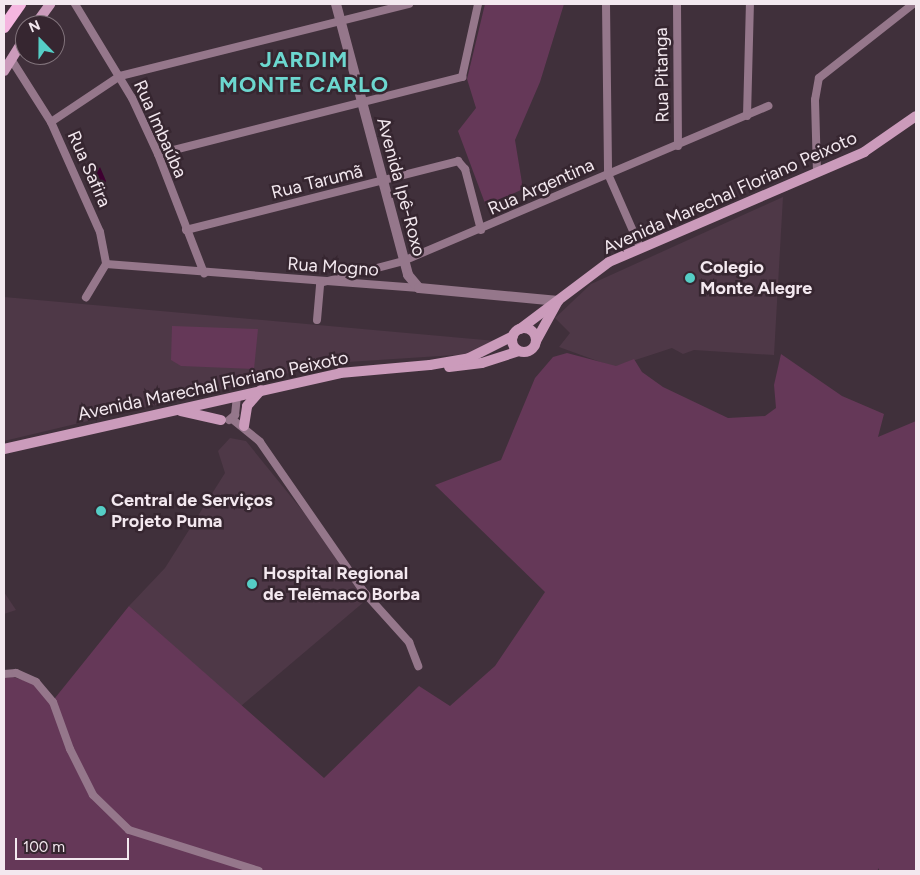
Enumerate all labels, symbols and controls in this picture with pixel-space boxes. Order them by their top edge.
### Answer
north arrow [15,15,65,65]
text: N [26,17,43,36]
street label: Rua Pitanga [650,27,674,123]
district label: JARDIM MONTE CARLO [218,46,390,98]
street label: Rua Imbaúba [129,77,191,181]
street label: Avenida Ipê-Roxo [372,115,430,259]
street label: Rua Safira [63,127,115,211]
street label: Avenida Marechal Floriano Peixoto [600,127,860,259]
street label: Rua Argentina [485,154,597,220]
street label: Rua Tarumã [269,160,365,204]
street label: Rua Mogno [287,253,379,281]
place label: Colegio Monte Alegre [700,257,812,300]
marker: Colegio Monte Alegre [684,272,696,284]
street label: Avenida Marechal Floriano Peixoto [76,347,350,425]
place label: Central de Serviços Projeto Puma [111,490,273,532]
marker: Central de Serviços Projeto Puma [95,505,107,517]
place label: Hospital Regional de Telêmaco Borba [263,563,420,606]
marker: Hospital Regional de Telêmaco Borba [245,577,259,591]
scale bar [18,828,131,860]
text: 100 m [23,838,65,856]

